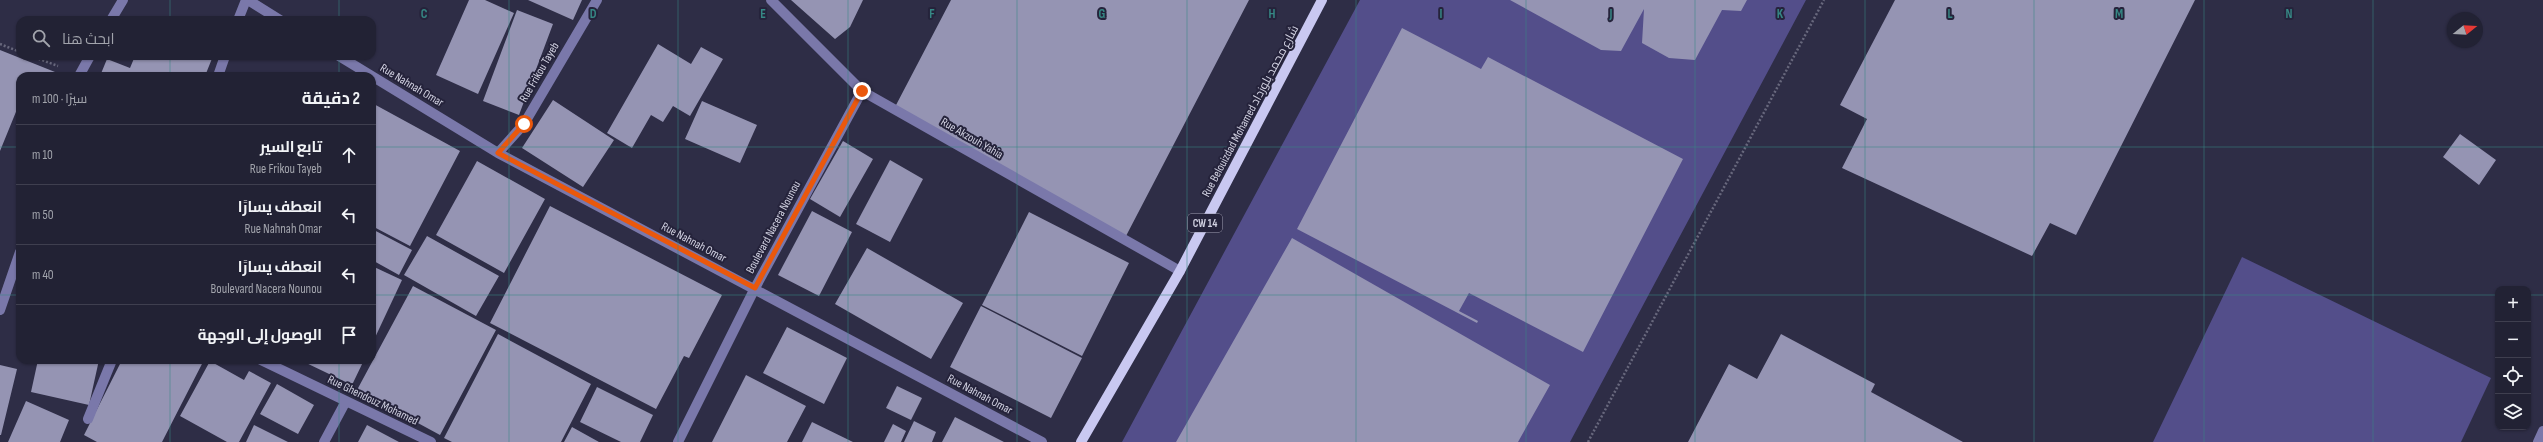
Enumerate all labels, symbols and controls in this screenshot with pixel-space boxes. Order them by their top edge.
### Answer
text: C [421,6,428,22]
text: D [590,6,597,22]
text: E [760,6,766,22]
text: F [929,6,935,22]
text: G [1099,6,1106,22]
text: H [1269,6,1276,22]
text: I [1440,6,1443,22]
text: J [1609,6,1613,22]
text: K [1777,6,1784,22]
text: L [1947,6,1953,22]
text: M [2115,6,2123,22]
text: N [2286,6,2293,22]
north arrow [2447,12,2483,48]
search box [16,16,376,60]
street label: Rue Belouizdad Mohamed شارع محمد بلوزداد [1199,23,1302,200]
icon: search [30,27,52,49]
text: ابحث هنا [62,30,115,49]
street label: Rue Frikou Tayeb [516,40,563,105]
street label: Rue Nahnah Omar [377,61,447,111]
route end [853,82,871,100]
text: 2 دقيقة [302,89,360,109]
text: سيرًا · 100 m [32,91,87,107]
route start [515,115,533,133]
street label: Rue Akzouh Yahia [938,115,1006,162]
text: تابع السير [260,138,322,157]
icon: ahead [338,144,360,166]
text: 10 m [32,147,53,163]
text: Rue Frikou Tayeb [250,161,322,177]
street label: Boulevard Nacera Nounou [743,178,804,276]
text: انعطف يسارًا [238,198,322,217]
icon: left [338,204,360,226]
text: 50 m [32,207,53,223]
road number: CW 14 [1188,214,1222,232]
street label: Rue Nahnah Omar [659,219,729,266]
text: Rue Nahnah Omar [244,221,322,237]
text: انعطف يسارًا [238,258,322,277]
icon: left [338,264,360,286]
text: 40 m [32,267,54,283]
text: Boulevard Nacera Nounou [211,281,322,297]
map controls [2495,286,2531,430]
button: + [2495,286,2531,322]
button: − [2495,322,2531,358]
icon: arrive [338,324,360,346]
text: الوصول إلى الوجهة [198,326,322,345]
button: locate [2495,358,2531,394]
street label: Rue Nahnah Omar [945,371,1015,418]
street label: Rue Ghendouz Mohamed [325,372,421,429]
button: layers [2495,394,2531,430]

